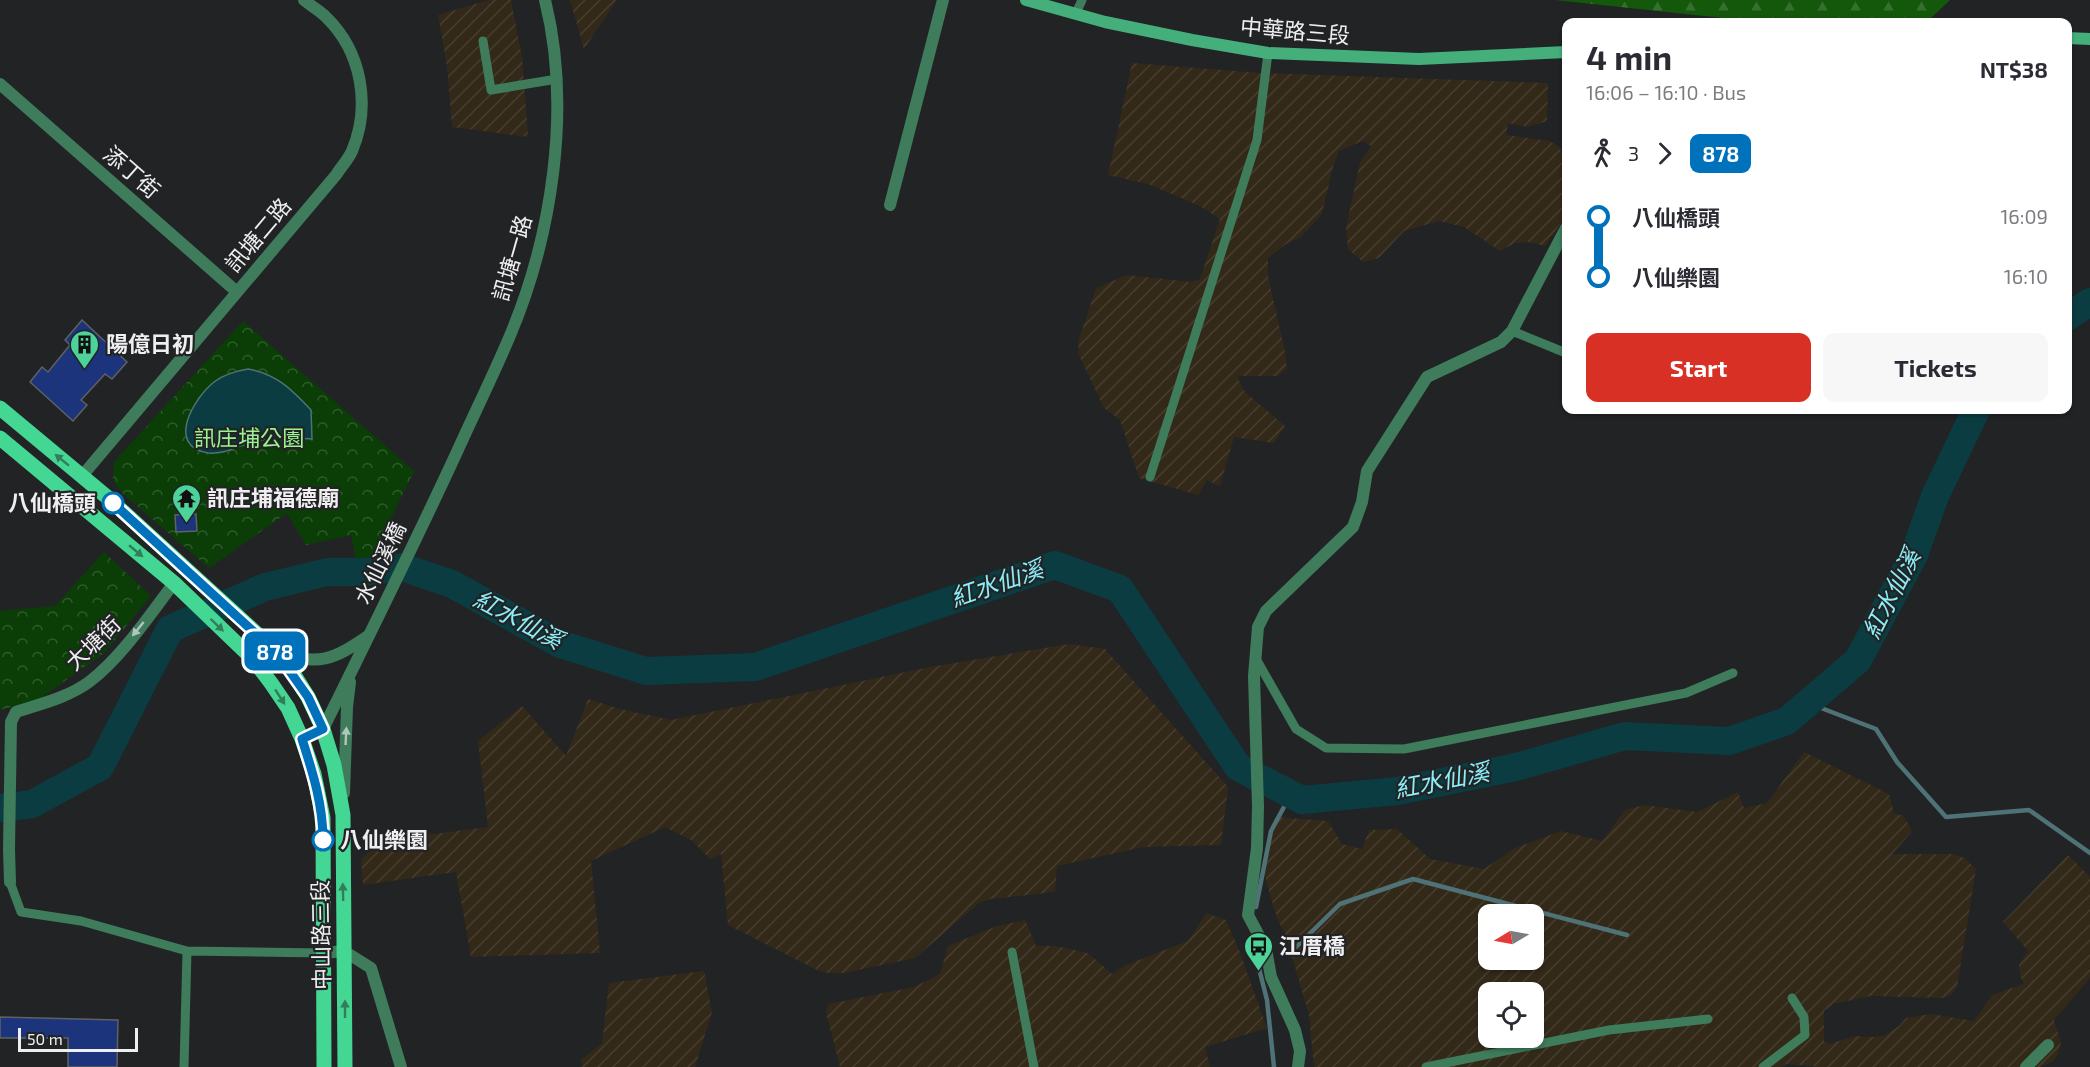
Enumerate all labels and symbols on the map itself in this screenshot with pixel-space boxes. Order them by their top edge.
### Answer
street label: 中華路三段 [1239,12,1351,48]
street label: 添丁街 [99,140,166,203]
street label: 訊塘二路 [219,192,295,276]
street label: 訊塘一路 [486,212,536,304]
building icon: 陽億日初 [69,328,101,370]
place label: 陽億日初 [106,330,194,356]
park label: 訊庄埔公園 [194,424,304,450]
one-way arrow [55,454,70,467]
temple icon: 訊庄埔福德廟 [170,482,202,524]
place label: 訊庄埔福德廟 [207,484,339,510]
place label: 八仙橋頭 [8,489,96,515]
marker: 八仙橋頭 [102,492,124,514]
street label: 水仙溪橋 [348,517,410,608]
water label: 紅水仙溪 [1856,541,1927,643]
one-way arrow [128,545,144,558]
water label: 紅水仙溪 [946,552,1049,612]
water label: 紅水仙溪 [470,583,571,655]
street label: 大塘街 [60,610,125,675]
one-way arrow [209,618,224,632]
one-way arrow [132,622,144,637]
line badge: 878 [240,632,310,670]
one-way arrow [275,689,286,705]
one-way arrow [341,726,350,745]
water label: 紅水仙溪 [1392,756,1495,803]
place label: 八仙樂園 [340,826,428,852]
marker: 八仙樂園 [312,829,334,851]
street label: 中山路三段 [306,880,334,990]
one-way arrow [339,883,348,902]
north arrow [1478,904,1544,970]
bus stop icon: 江厝橋 [1242,930,1274,972]
place label: 江厝橋 [1279,932,1345,958]
one-way arrow [340,999,349,1018]
scale bar [18,1025,138,1052]

